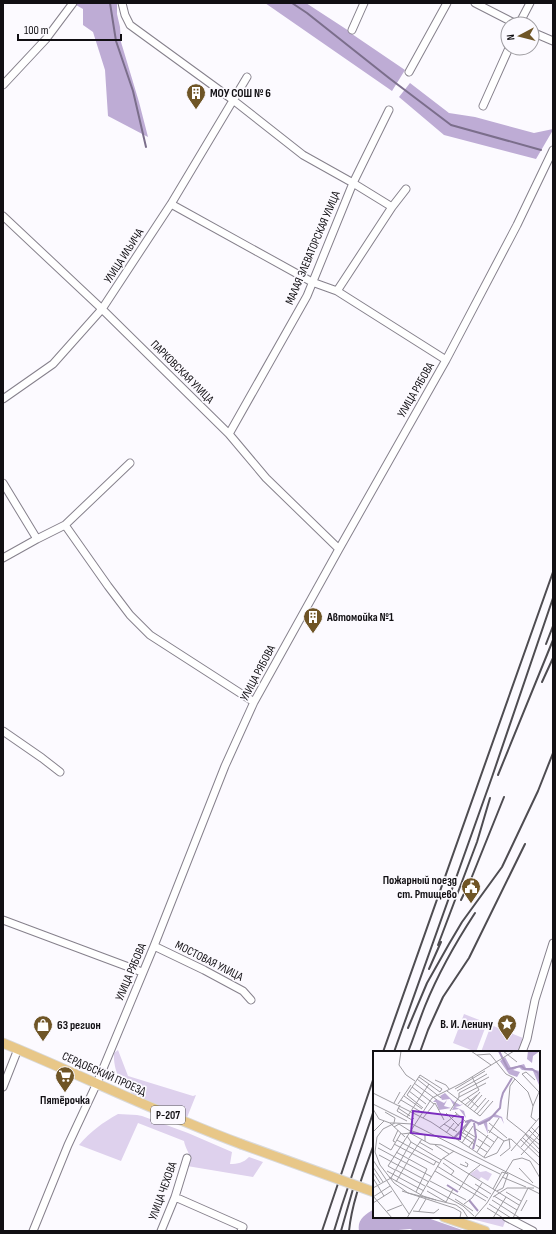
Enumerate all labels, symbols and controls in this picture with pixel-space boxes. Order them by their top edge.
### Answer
scale bar [18,16,121,42]
north arrow [500,16,540,56]
text: 100 m [24,23,49,38]
text: N [504,33,517,41]
building icon: МОУ СОШ № 6 [185,82,207,110]
place label: МОУ СОШ № 6 [210,86,271,101]
street label: МАЛАЯ ЭЛЕВАТОРСКАЯ УЛИЦА [282,188,344,307]
street label: УЛИЦА ИЛЬИЧА [101,225,148,286]
street label: ПАРКОВСКАЯ УЛИЦА [147,337,217,407]
street label: УЛИЦА РЯБОВА [394,359,438,420]
building icon: Автомойка №1 [302,606,324,634]
place label: Автомойка №1 [326,610,394,625]
street label: УЛИЦА РЯБОВА [237,642,279,704]
place label: Пожарный поезд ст. Ртищево [383,873,457,902]
public building icon: Пожарный поезд ст. Ртищево [460,876,482,904]
street label: МОСТОВАЯ УЛИЦА [173,937,246,985]
street label: УЛИЦА РЯБОВА [112,940,150,1003]
place icon: В. И. Ленину [496,1013,518,1041]
shop icon: 63 регион [32,1014,54,1042]
place label: В. И. Ленину [440,1017,493,1032]
place label: 63 регион [57,1018,101,1033]
street label: СЕРДОБСКИЙ ПРОЕЗД [60,1049,149,1099]
inset map [373,1051,540,1218]
supermarket icon: Пятёрочка [54,1065,76,1093]
place label: Пятёрочка [40,1093,90,1108]
road number: Р-207 [151,1106,185,1124]
street label: УЛИЦА ЧЕХОВА [146,1159,181,1222]

